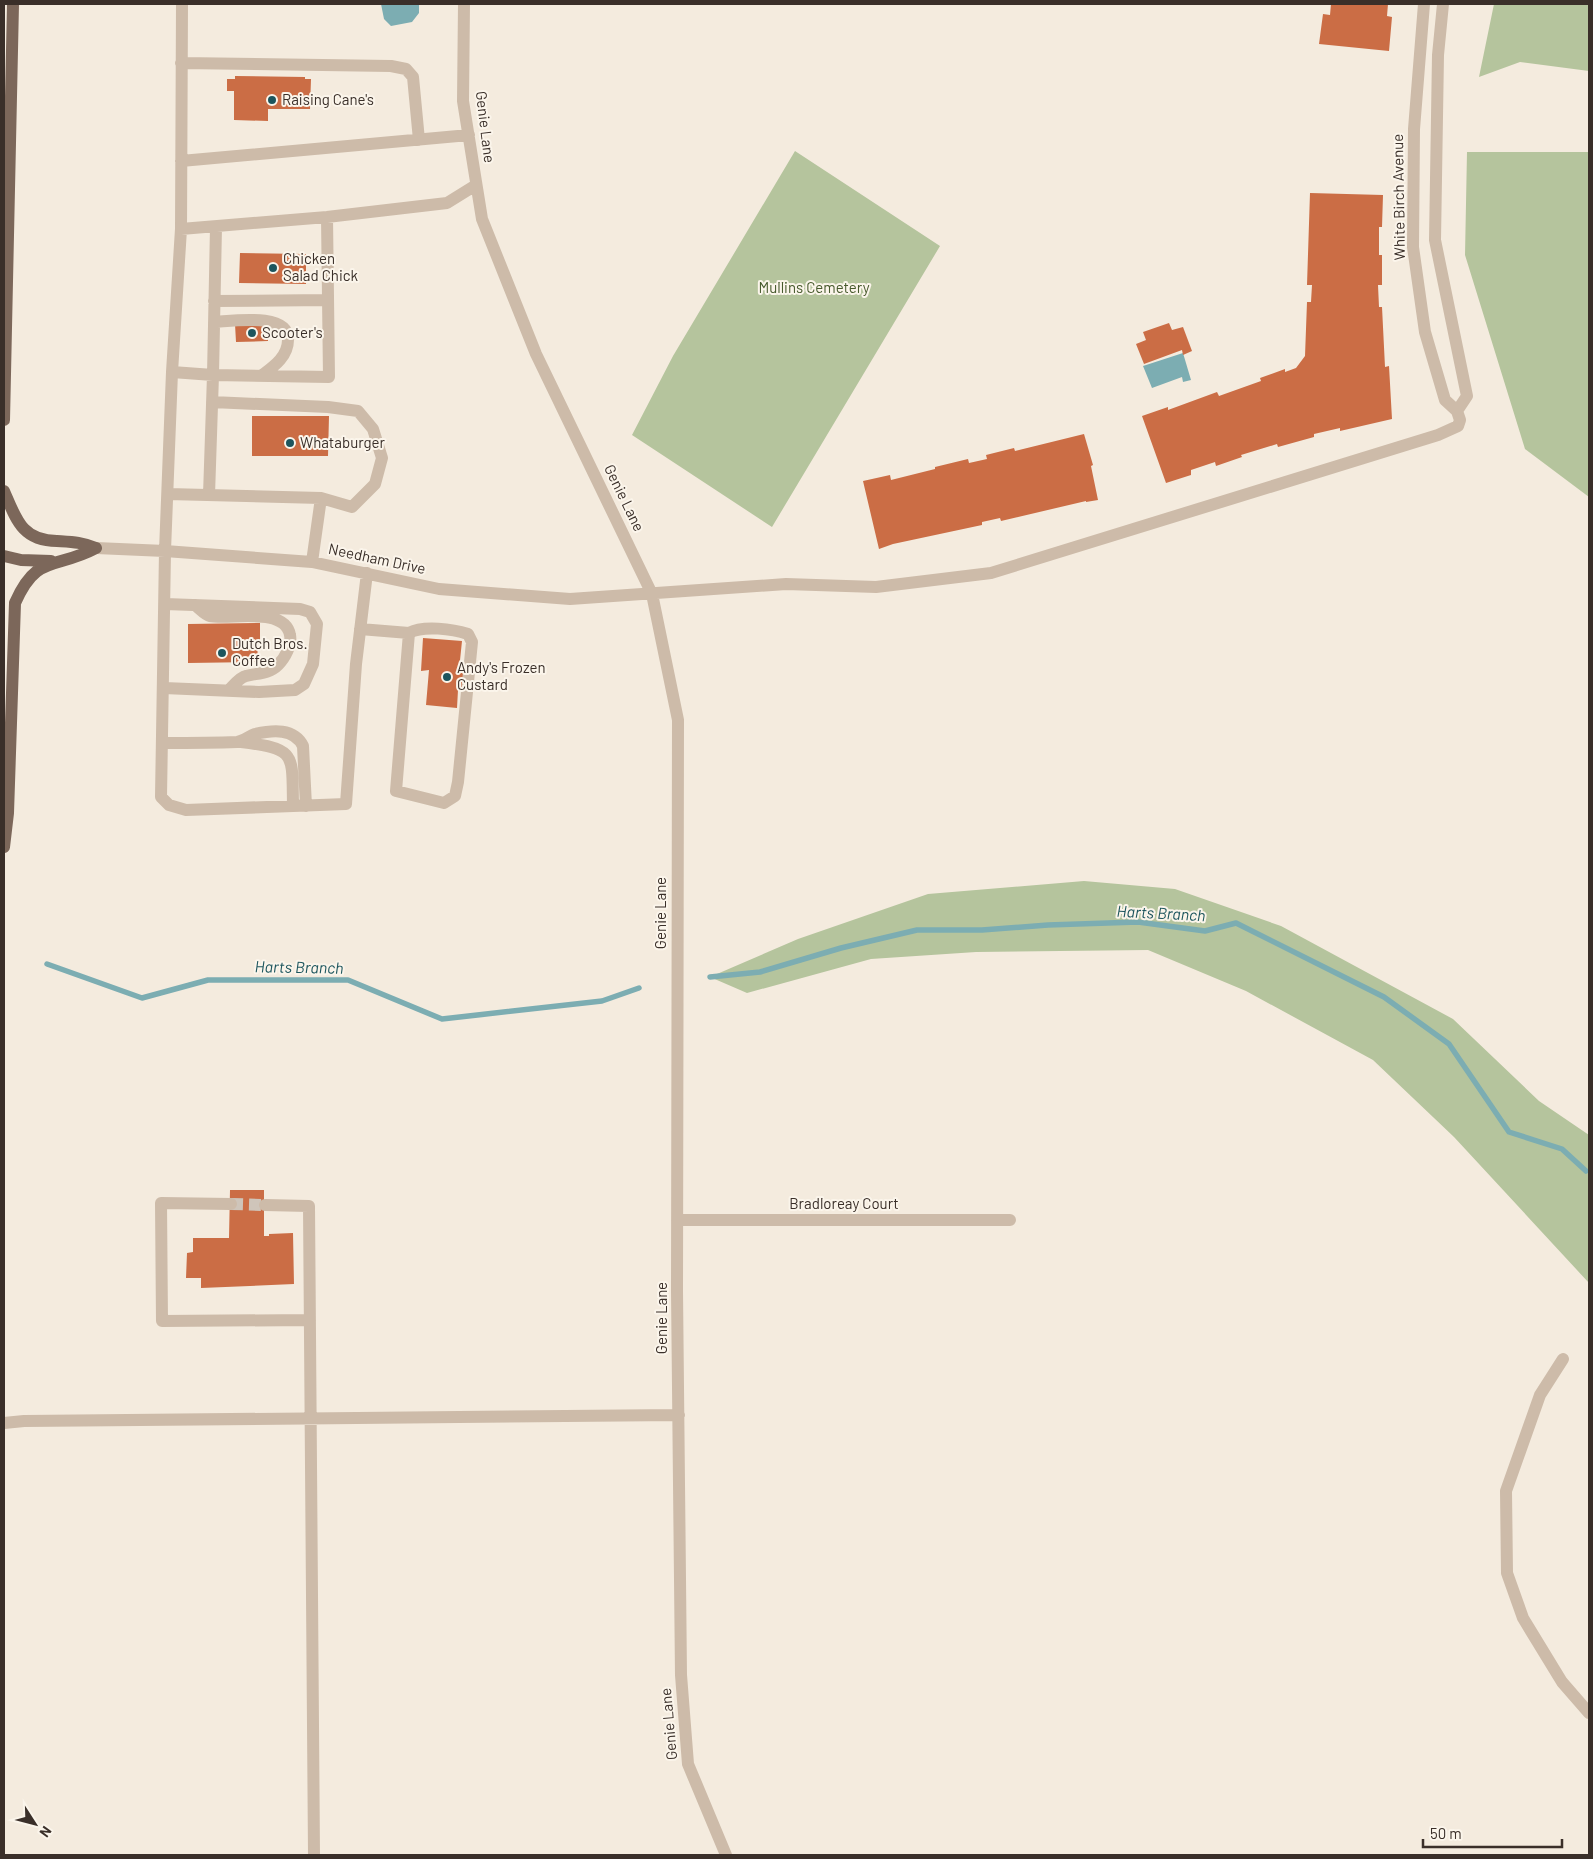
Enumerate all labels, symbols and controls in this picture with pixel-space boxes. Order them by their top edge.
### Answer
place label: Raising Cane's [282,90,374,108]
street label: Genie Lane [473,90,499,164]
marker: Raising Cane's [266,94,278,106]
street label: White Birch Avenue [1388,134,1408,260]
place label: Chicken Salad Chick [283,249,359,284]
marker: Chicken Salad Chick [267,262,279,274]
park label: Mullins Cemetery [758,278,870,296]
place label: Scooter's [262,323,323,341]
marker: Scooter's [246,327,258,339]
place label: Whataburger [300,433,386,451]
marker: Whataburger [284,437,296,449]
street label: Genie Lane [601,461,649,534]
street label: Needham Drive [327,539,427,577]
place label: Dutch Bros. Coffee [232,634,308,669]
marker: Dutch Bros. Coffee [216,647,228,659]
place label: Andy's Frozen Custard [457,658,546,693]
marker: Andy's Frozen Custard [441,671,453,683]
street label: Genie Lane [651,877,669,949]
water label: Harts Branch [1116,901,1206,924]
water label: Harts Branch [254,956,344,977]
street label: Bradloreay Court [789,1194,899,1212]
street label: Genie Lane [652,1282,670,1354]
street label: Genie Lane [656,1687,680,1761]
north arrow [10,1799,60,1849]
scale bar [1423,1816,1562,1848]
text: N [36,1823,56,1841]
text: 50 m [1430,1824,1462,1842]

